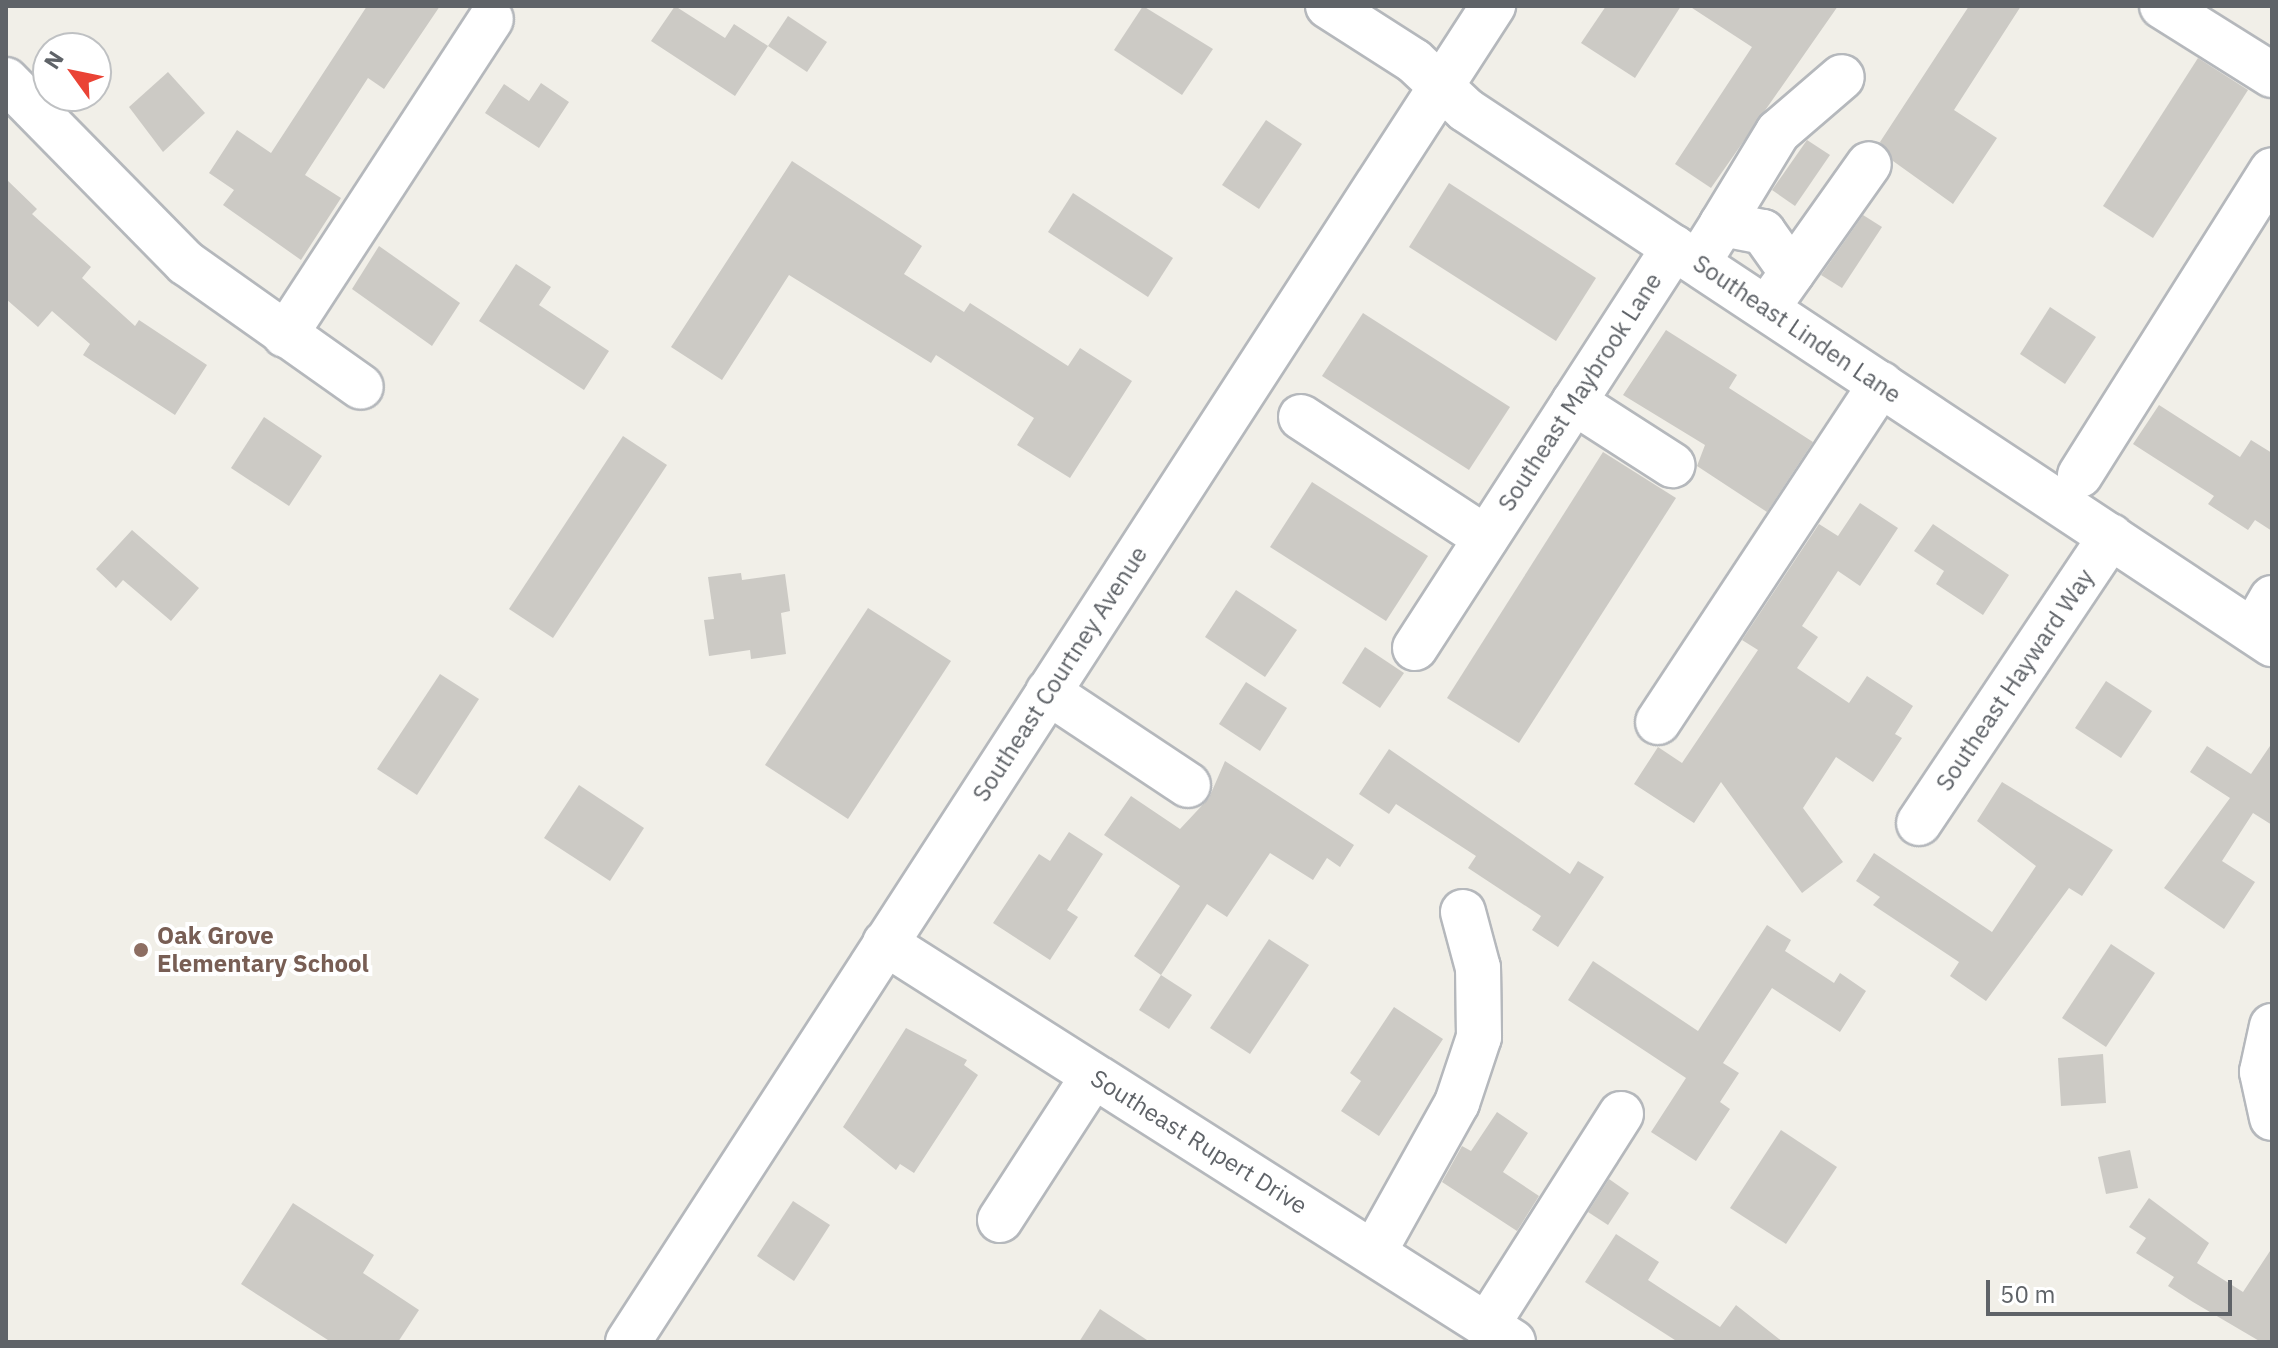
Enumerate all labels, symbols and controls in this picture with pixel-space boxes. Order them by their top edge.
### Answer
north arrow [32,32,112,112]
text: N [37,45,70,74]
street label: Southeast Linden Lane [1688,249,1906,409]
street label: Southeast Maybrook Lane [1492,267,1668,517]
street label: Southeast Courtney Avenue [967,541,1153,807]
street label: Southeast Hayward Way [1930,564,2100,796]
place label: Oak Grove Elementary School [157,922,369,978]
marker: Oak Grove Elementary School [132,941,150,959]
street label: Southeast Rupert Drive [1086,1064,1312,1220]
scale bar [1990,1264,2236,1314]
text: 50 m [2000,1278,2055,1310]

